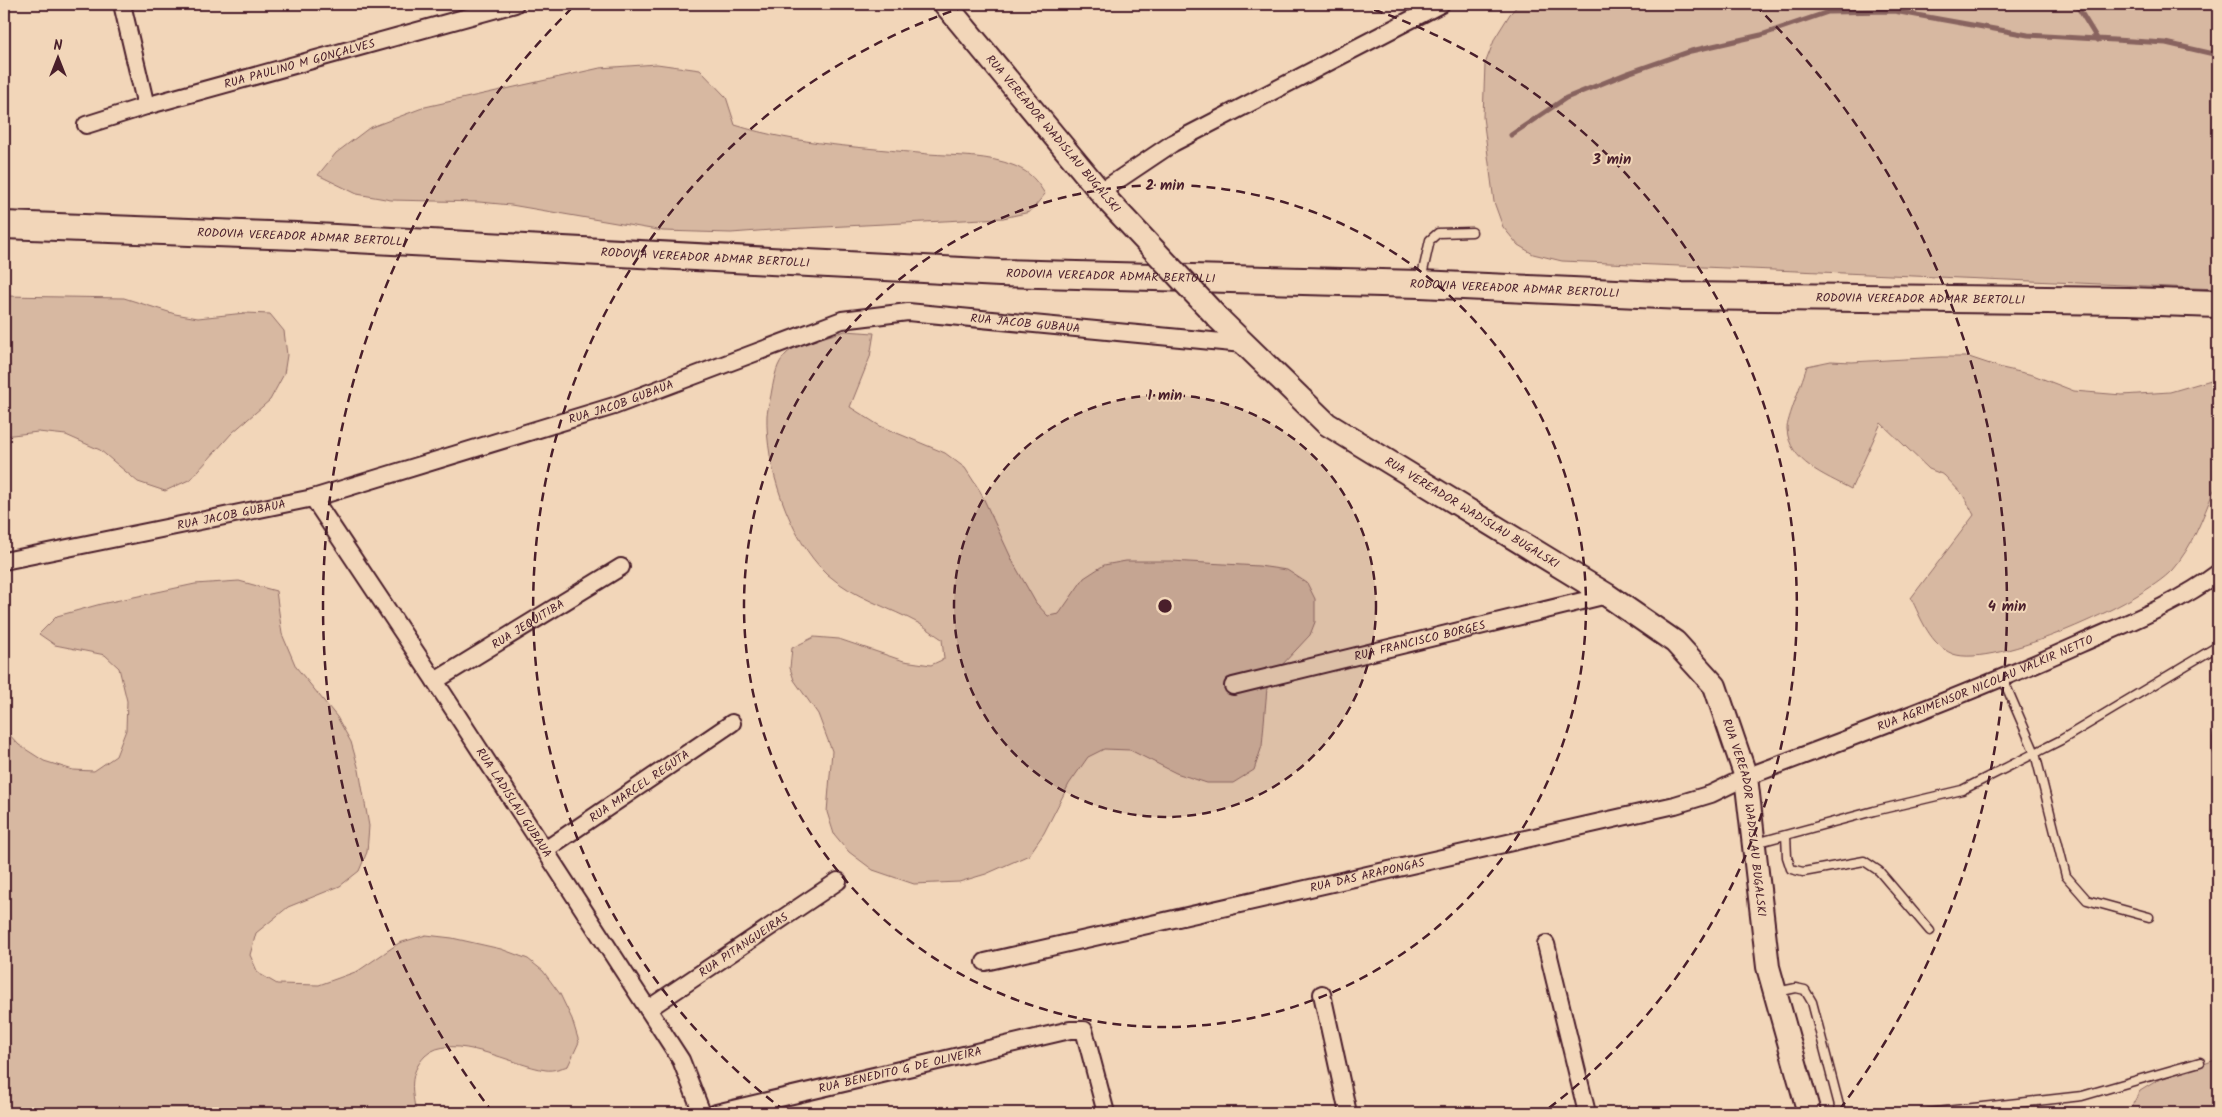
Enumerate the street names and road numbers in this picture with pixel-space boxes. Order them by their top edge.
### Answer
street label: RUA PAULINO M GONÇALVES [222,34,378,94]
street label: RUA VEREADOR WADISLAU BUGALSKI [981,51,1125,217]
street label: RODOVIA VEREADOR ADMAR BERTOLLI [197,223,407,251]
street label: RODOVIA VEREADOR ADMAR BERTOLLI [600,242,811,272]
street label: RODOVIA VEREADOR ADMAR BERTOLLI [1006,264,1216,288]
street label: RODOVIA VEREADOR ADMAR BERTOLLI [1410,274,1620,303]
street label: RODOVIA VEREADOR ADMAR BERTOLLI [1816,288,2025,309]
street label: RUA JACOB GUBAUA [969,308,1081,338]
street label: RUA JACOB GUBAUA [566,375,676,429]
street label: RUA VEREADOR WADISLAU BUGALSKI [1381,452,1563,573]
street label: RUA JACOB GUBAUA [175,494,287,535]
street label: RUA JEQUITIBÁ [488,594,568,654]
street label: RUA FRANCISCO BORGES [1352,615,1488,666]
street label: RUA AGRIMENSOR NICOLAU VALKIR NETTO [1874,630,2097,736]
street label: RUA VEREADOR WADISLAU BUGALSKI [1717,716,1772,918]
street label: RUA LADISLAU GUBAUA [471,744,557,861]
street label: RUA MARCEL REGUTA [585,745,693,827]
street label: RUA DAS ARAPONGAS [1308,853,1427,897]
street label: RUA PITANGUEIRAS [695,907,792,982]
street label: RUA BENEDITO G DE OLIVEIRA [816,1042,984,1098]

